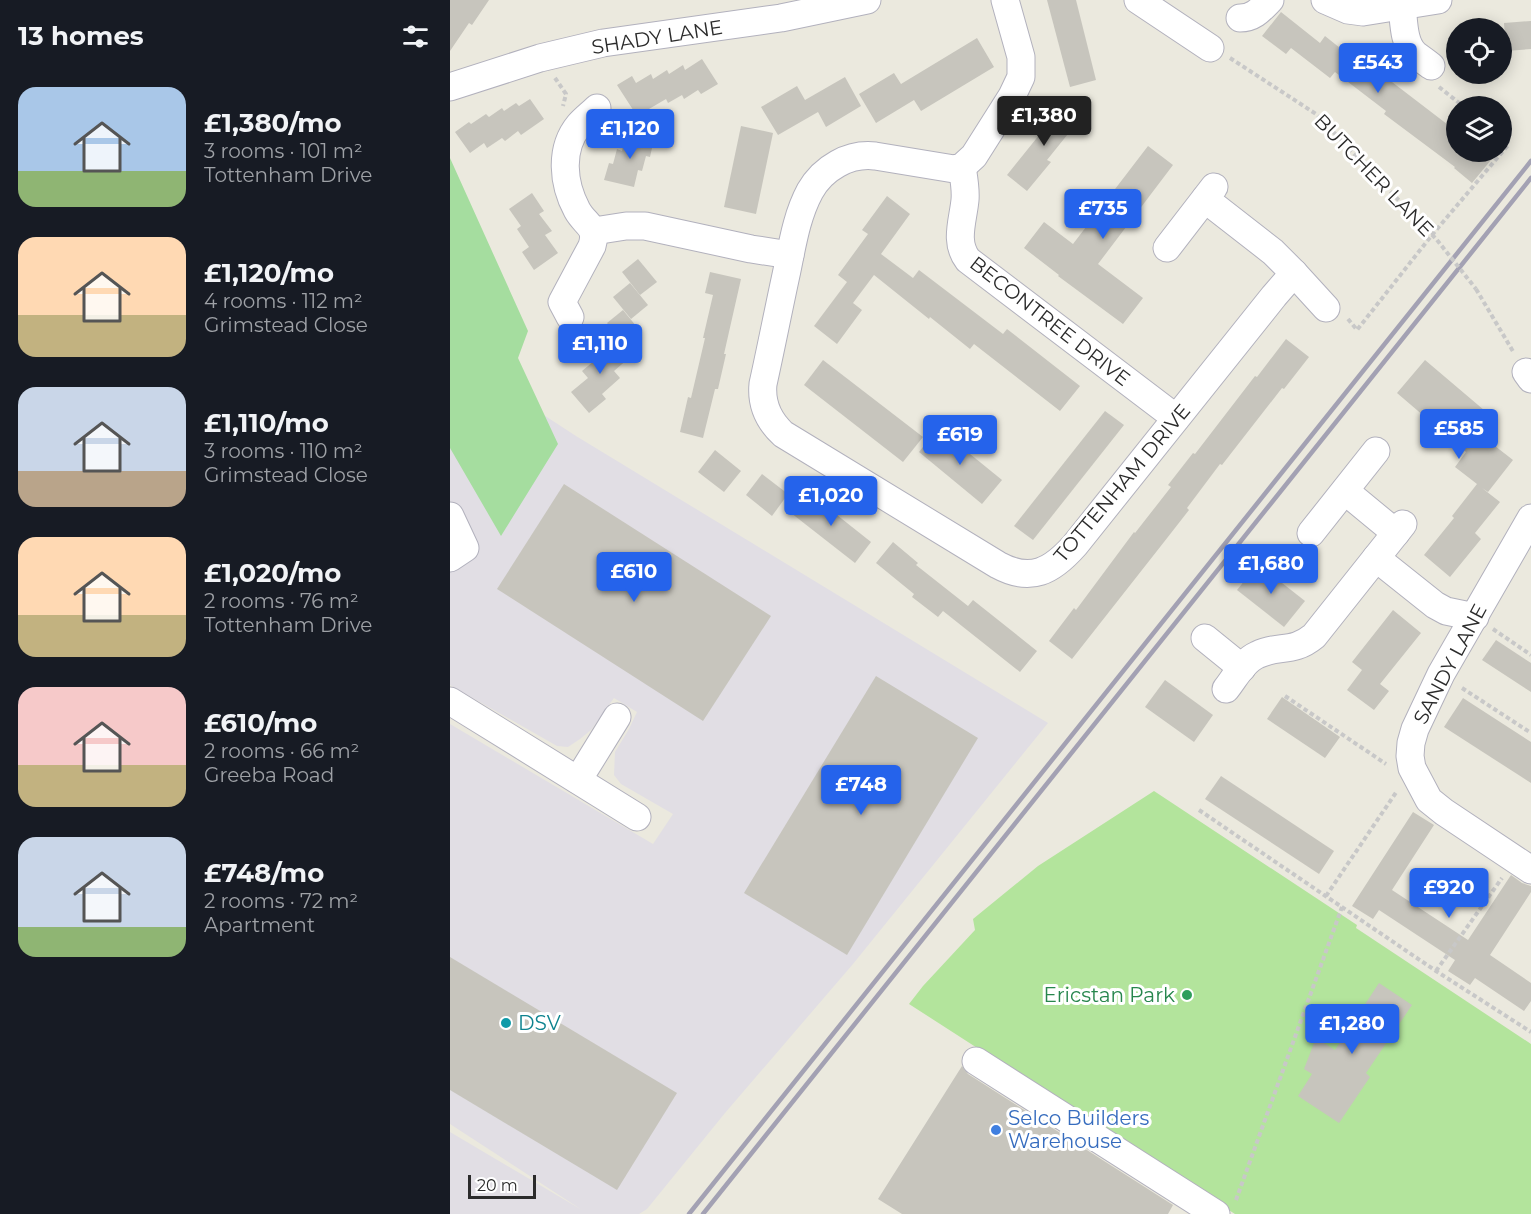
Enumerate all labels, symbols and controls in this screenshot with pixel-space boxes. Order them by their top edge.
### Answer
street label: SHADY LANE [590,15,724,59]
map controls [1446,18,1512,162]
button: locate [1446,18,1512,84]
text: 13 homes [18,20,144,52]
icon: filters [399,20,432,53]
pin: £543 [1342,43,1414,94]
text: £543 [1353,50,1403,74]
pin: £1,380 [995,96,1093,147]
button: layers [1446,96,1512,162]
text: £1,380 [1011,103,1077,127]
text: £1,380/mo [204,107,342,139]
pin: £1,120 [581,109,679,160]
street label: BUTCHER LANE [1309,109,1439,241]
icon: home [66,111,138,183]
text: £1,120 [600,116,660,140]
text: 3 rooms · 101 m² [204,139,363,163]
text: Tottenham Drive [204,163,372,187]
pin: £735 [1067,189,1139,240]
text: £735 [1078,196,1128,220]
street label: BECONTREE DRIVE [965,251,1135,391]
text: £1,120/mo [204,257,334,289]
icon: home [66,261,138,333]
text: 4 rooms · 112 m² [204,289,363,313]
text: Grimstead Close [204,313,368,337]
pin: £1,110 [551,324,649,375]
text: £1,110 [572,331,628,355]
street label: TOTTENHAM DRIVE [1049,399,1195,567]
text: £1,110/mo [204,407,329,439]
pin: £585 [1423,409,1495,460]
icon: home [66,411,138,483]
pin: £619 [924,415,996,466]
text: £585 [1434,416,1484,440]
text: £619 [937,422,983,446]
text: 3 rooms · 110 m² [204,439,363,463]
text: Grimstead Close [204,463,368,487]
pin: £1,020 [782,476,880,527]
text: £1,020 [798,483,864,507]
pin: £1,680 [1222,544,1320,595]
text: £1,680 [1238,551,1304,575]
pin: £610 [598,552,670,603]
text: £1,020/mo [204,557,341,589]
text: £610 [611,559,657,583]
icon: home [66,561,138,633]
text: 2 rooms · 76 m² [204,589,359,613]
street label: SANDY LANE [1408,600,1492,728]
text: Tottenham Drive [204,613,372,637]
text: £610/mo [204,707,317,739]
icon: home [66,711,138,783]
text: 2 rooms · 66 m² [204,739,359,763]
text: Greeba Road [204,763,334,787]
pin: £748 [825,765,897,816]
text: £748 [835,772,887,796]
text: £748/mo [204,857,324,889]
icon: home [66,861,138,933]
pin: £920 [1413,868,1485,919]
text: £920 [1423,875,1475,899]
text: 2 rooms · 72 m² [204,889,358,913]
text: Apartment [204,913,315,937]
place label: Ericstan Park [1043,983,1175,1007]
marker: Ericstan Park [1180,988,1194,1002]
pin: £1,280 [1303,1004,1401,1055]
place label: DSV [518,1011,561,1035]
text: £1,280 [1319,1011,1385,1035]
marker: DSV [499,1016,513,1030]
place label: Selco Builders Warehouse [1008,1106,1150,1153]
marker: Selco Builders Warehouse [989,1123,1003,1137]
scale bar [468,1172,536,1200]
text: 20 m [477,1176,518,1195]

